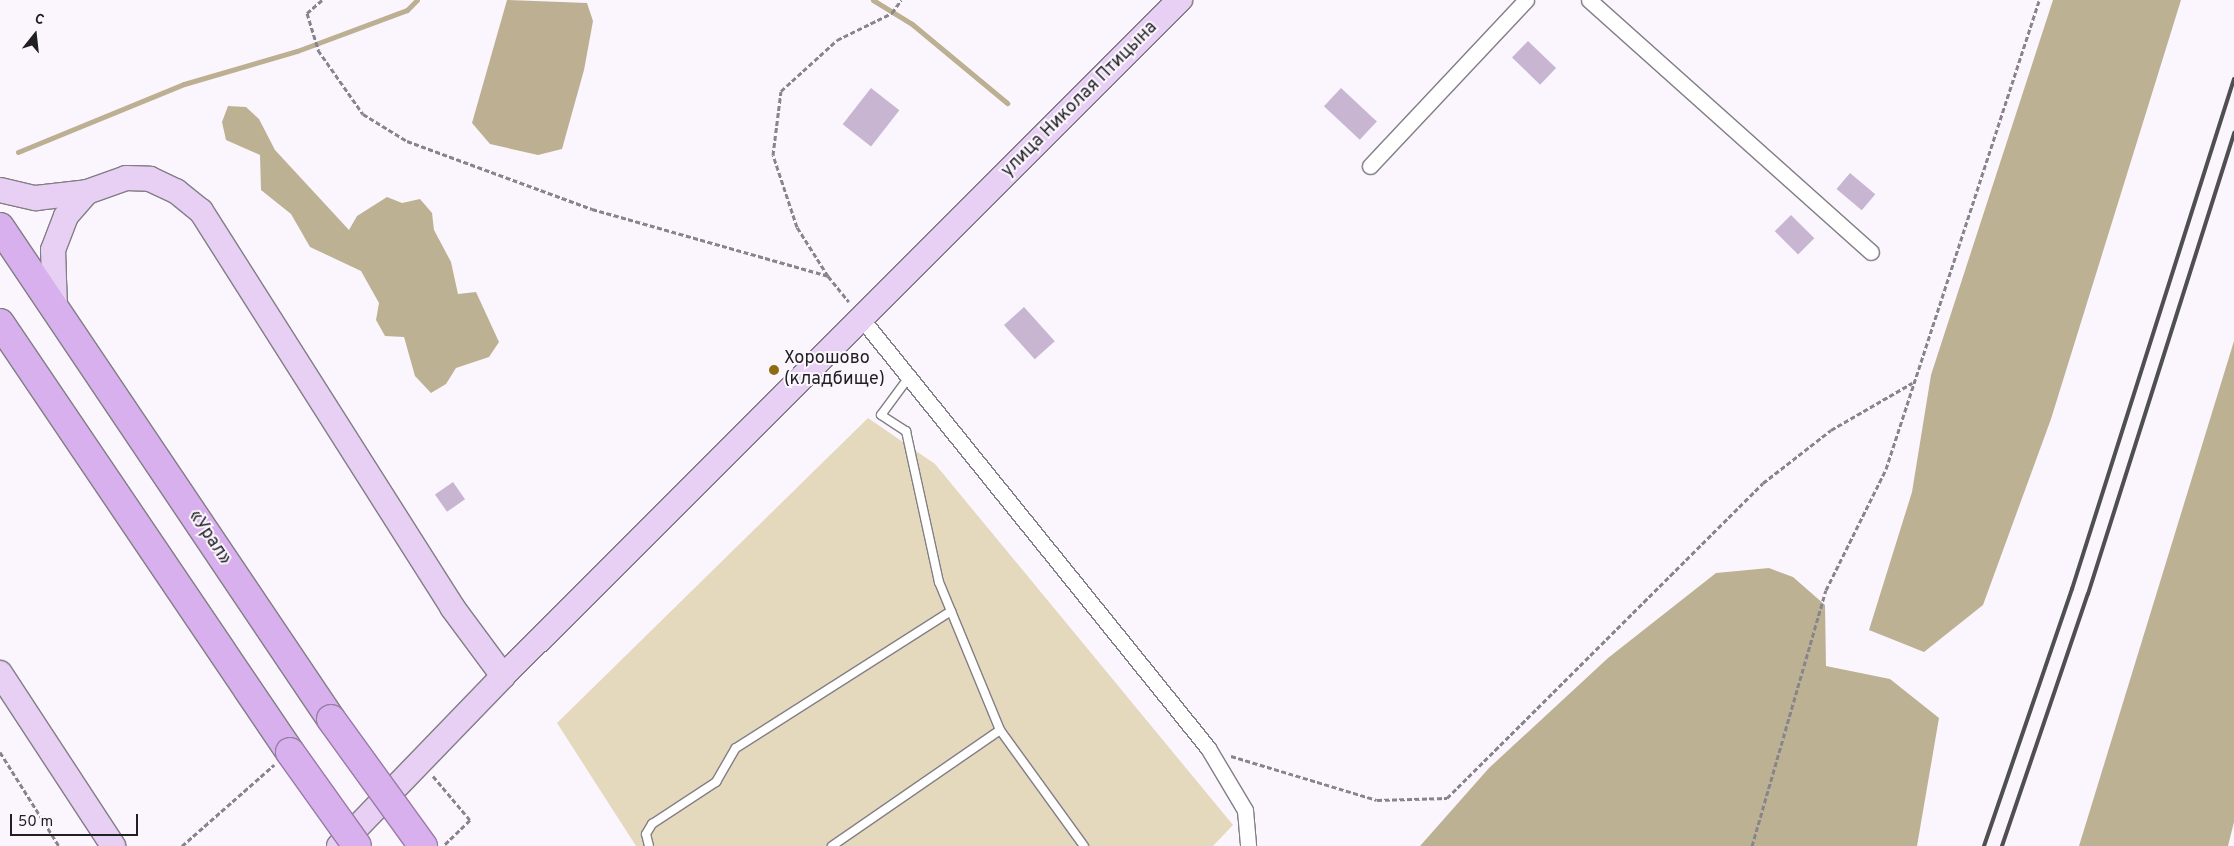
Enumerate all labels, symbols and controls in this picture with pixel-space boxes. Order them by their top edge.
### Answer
north arrow [10,10,60,60]
text: С [33,11,46,30]
street label: улица Николая Птицына [998,18,1162,182]
place label: Хорошово (кладбище) [784,349,885,392]
marker: Хорошово (кладбище) [768,364,780,376]
street label: «Урал» [183,507,235,569]
scale bar [12,804,140,836]
text: 50 m [18,813,53,832]

